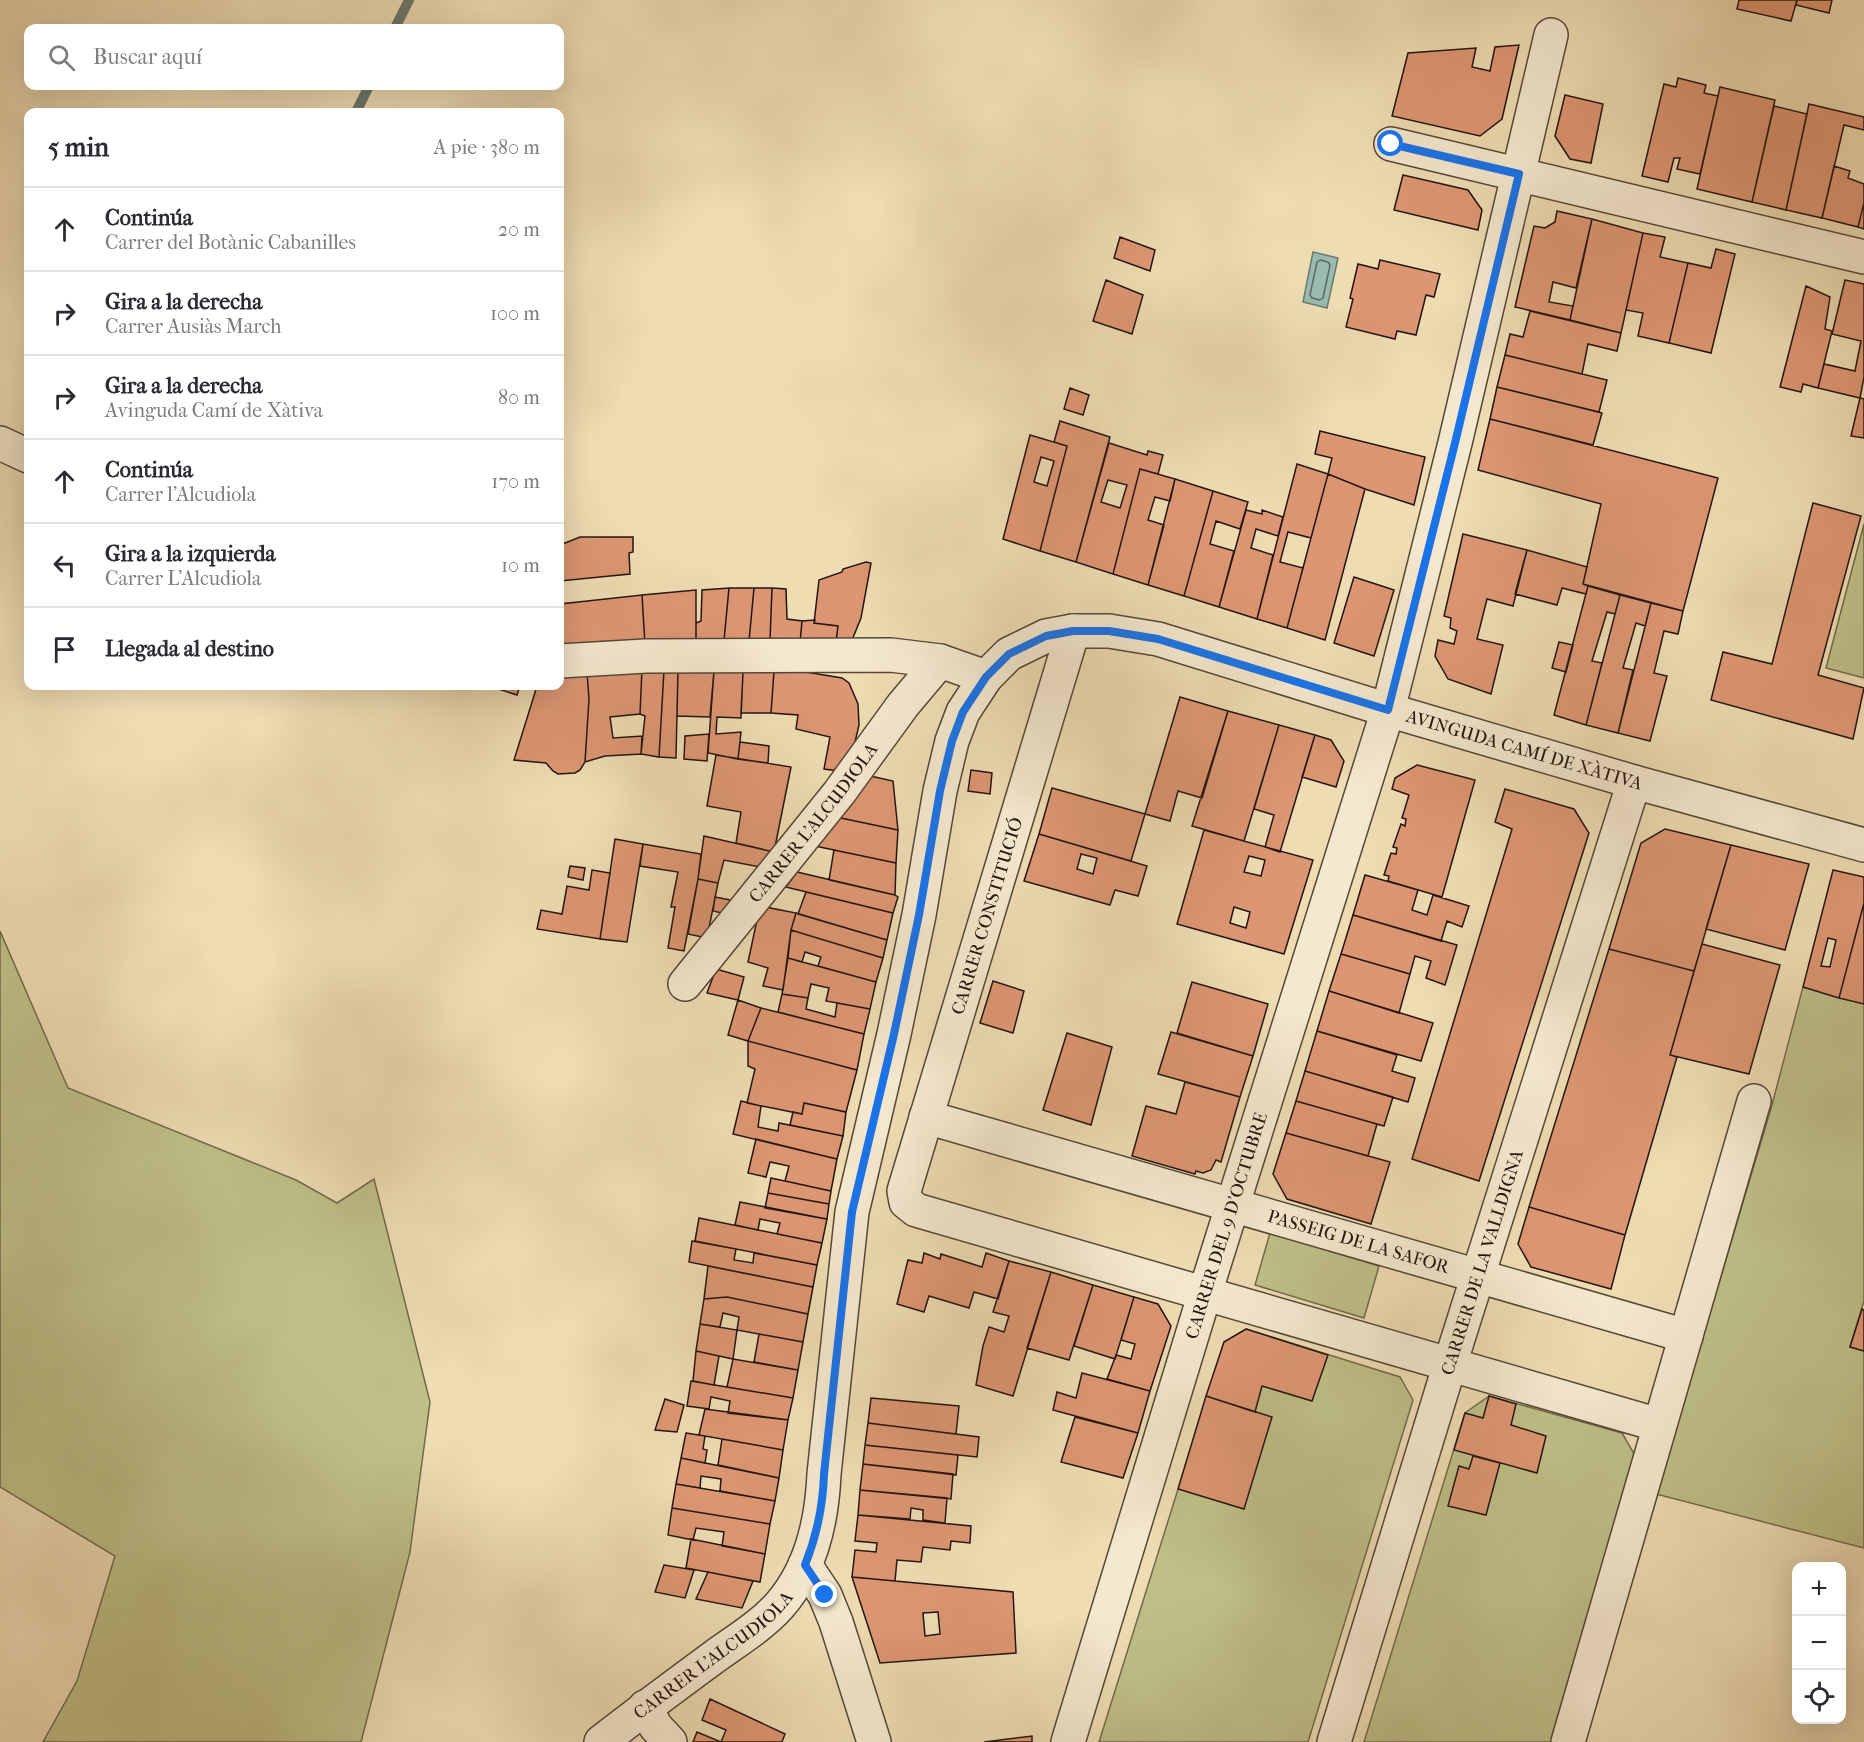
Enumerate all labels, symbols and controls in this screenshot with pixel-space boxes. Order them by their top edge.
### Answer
search box [24,24,564,90]
icon: search [45,41,78,74]
text: Buscar aquí [93,44,202,70]
route start [1377,130,1403,156]
text: 5 min [48,132,109,163]
text: A pie · 380 m [434,136,540,159]
text: Continúa [105,205,193,231]
icon: ahead [48,213,81,246]
text: 20 m [498,218,540,241]
text: Carrer del Botànic Cabanilles [105,231,356,254]
text: Gira a la derecha [105,289,262,315]
icon: right [48,297,81,330]
text: 100 m [490,302,540,325]
text: Carrer Ausiàs March [105,315,282,338]
text: Gira a la derecha [105,373,262,399]
icon: right [48,381,81,414]
text: 80 m [498,386,540,409]
text: Avinguda Camí de Xàtiva [105,399,323,422]
text: Continúa [105,457,193,483]
icon: ahead [48,465,81,498]
text: 170 m [491,470,540,493]
text: Carrer l’Alcudiola [105,483,256,506]
text: Gira a la izquierda [105,541,276,567]
icon: left [48,549,81,582]
text: 10 m [501,554,540,577]
text: Carrer L'Alcudiola [105,567,261,590]
icon: arrive [48,633,81,666]
text: Llegada al destino [105,636,274,662]
street label: AVINGUDA CAMÍ DE XÀTIVA [1403,706,1645,795]
street label: CARRER L'ALCUDIOLA [745,739,883,907]
street label: CARRER CONSTITUCIÓ [946,814,1028,1017]
street label: CARRER DEL 9 D'OCTUBRE [1182,1110,1272,1342]
street label: CARRER DE LA VALLDIGNA [1437,1147,1528,1378]
street label: PASSEIG DE LA SAFOR [1265,1206,1452,1278]
map controls [1792,1562,1846,1724]
button: + [1792,1562,1846,1616]
route end [811,1581,837,1607]
street label: CARRER L’ALCUDIOLA [630,1587,798,1724]
button: − [1792,1616,1846,1670]
button: locate [1792,1670,1846,1724]

